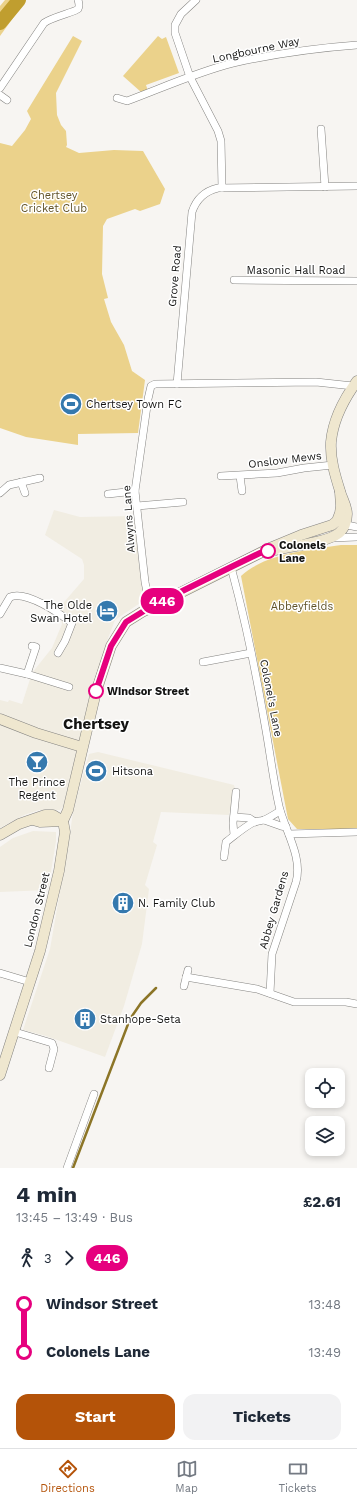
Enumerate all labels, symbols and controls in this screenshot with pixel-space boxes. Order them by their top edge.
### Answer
street label: Longbourne Way [211,34,301,66]
park label: Chertsey Cricket Club [21,189,87,215]
street label: Grove Road [166,245,184,307]
street label: Masonic Hall Road [247,264,345,277]
sports icon: Chertsey Town FC [58,391,84,417]
place label: Chertsey Town FC [86,398,182,411]
street label: Onslow Mews [248,449,323,471]
street label: Alwyns Lane [120,485,138,553]
place label: Colonels Lane [279,539,326,565]
marker: Colonels Lane [260,543,276,559]
line badge: 446 [139,588,185,614]
text: 446 [149,593,175,609]
hotel icon: The Olde Swan Hotel [94,598,120,624]
place label: The Olde Swan Hotel [30,599,93,625]
park label: Abbeyfields [271,600,333,613]
street label: Colonel's Lane [257,658,285,738]
marker: Windsor Street [88,683,104,699]
place label: Windsor Street [107,685,189,698]
district label: Chertsey [63,715,129,733]
bar icon: The Prince Regent [24,749,50,775]
sports icon: Hitsona [83,758,109,784]
place label: Hitsona [112,765,153,778]
place label: The Prince Regent [9,776,65,802]
street label: Abbey Gardens [257,869,291,951]
street label: London Street [21,871,53,949]
building icon: N. Family Club [110,890,136,916]
place label: N. Family Club [138,897,215,910]
building icon: Stanhope-Seta [72,1006,98,1032]
place label: Stanhope-Seta [100,1013,181,1026]
map controls [305,1068,345,1156]
button: locate [305,1068,345,1108]
button: layers [305,1116,345,1156]
text: 4 min [16,1182,77,1207]
text: £2.61 [303,1193,341,1211]
text: 13:45 – 13:49 · Bus [16,1210,133,1225]
icon: walk [16,1247,38,1269]
icon: forward [58,1247,80,1269]
text: 446 [94,1250,120,1266]
text: 3 [44,1251,52,1266]
text: Windsor Street [46,1295,158,1313]
text: 13:48 [309,1297,341,1312]
text: Colonels Lane [46,1343,150,1361]
text: 13:49 [309,1345,341,1360]
button: Start [16,1394,175,1440]
button: Tickets [183,1394,341,1440]
tab: Directions [40,1458,95,1495]
tab: Map [175,1458,198,1495]
tab: Tickets [278,1458,317,1495]

